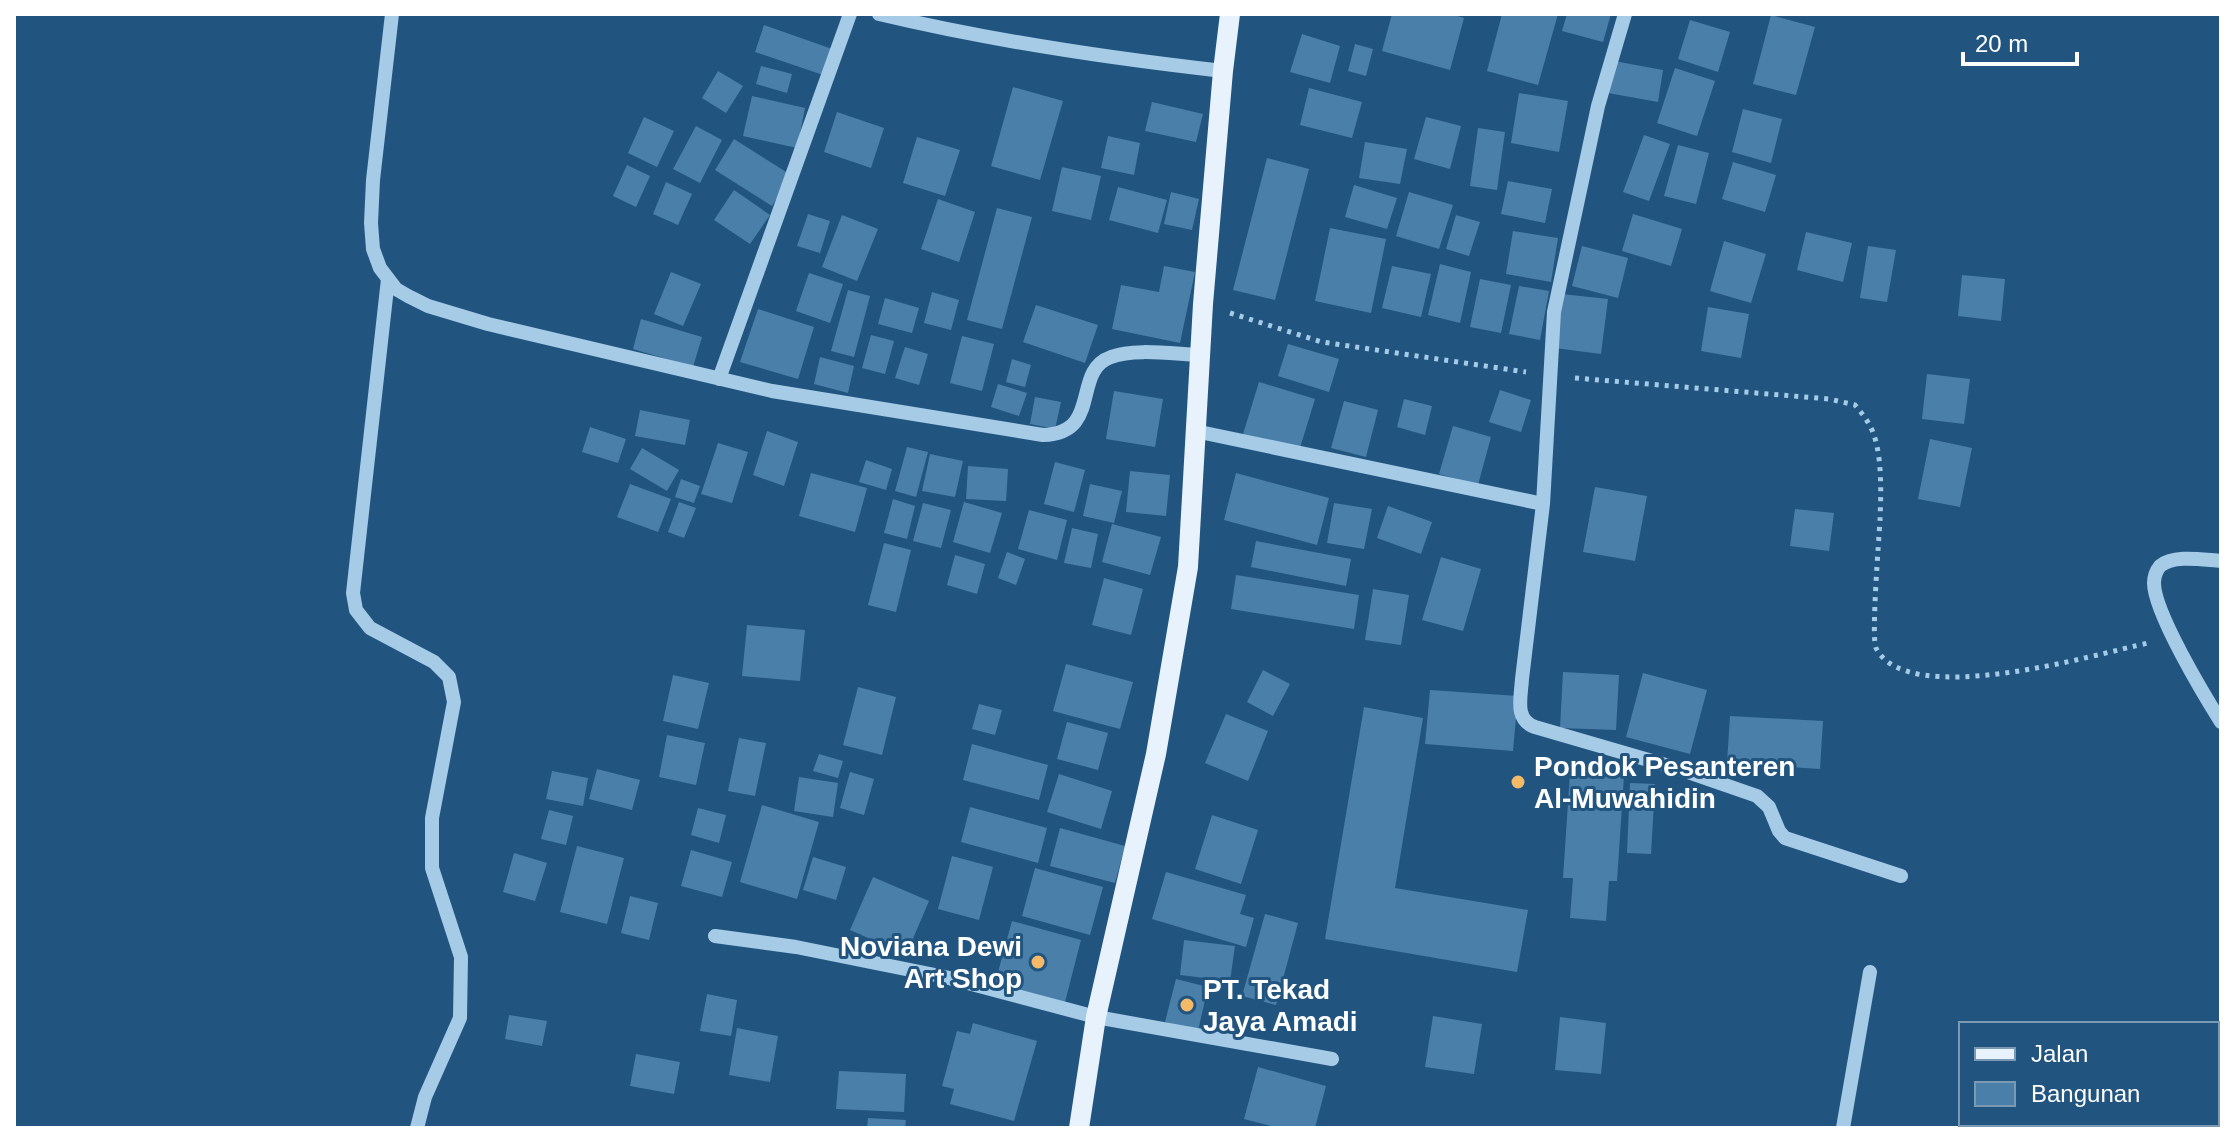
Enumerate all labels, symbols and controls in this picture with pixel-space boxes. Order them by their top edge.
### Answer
scale bar [1963,16,2077,66]
text: 20 m [1975,30,2028,57]
place label: Pondok Pesanteren Al-Muwahidin [1534,751,1795,814]
marker: Pondok Pesanteren Al-Muwahidin [1509,773,1527,791]
place label: Noviana Dewi Art Shop [840,931,1022,994]
marker: Noviana Dewi Art Shop [1029,953,1047,971]
place label: PT. Tekad Jaya Amadi [1203,974,1358,1037]
marker: PT. Tekad Jaya Amadi [1178,996,1196,1014]
legend [1959,1022,2219,1126]
text: Jalan [2031,1040,2088,1067]
text: Bangunan [2031,1080,2140,1107]

